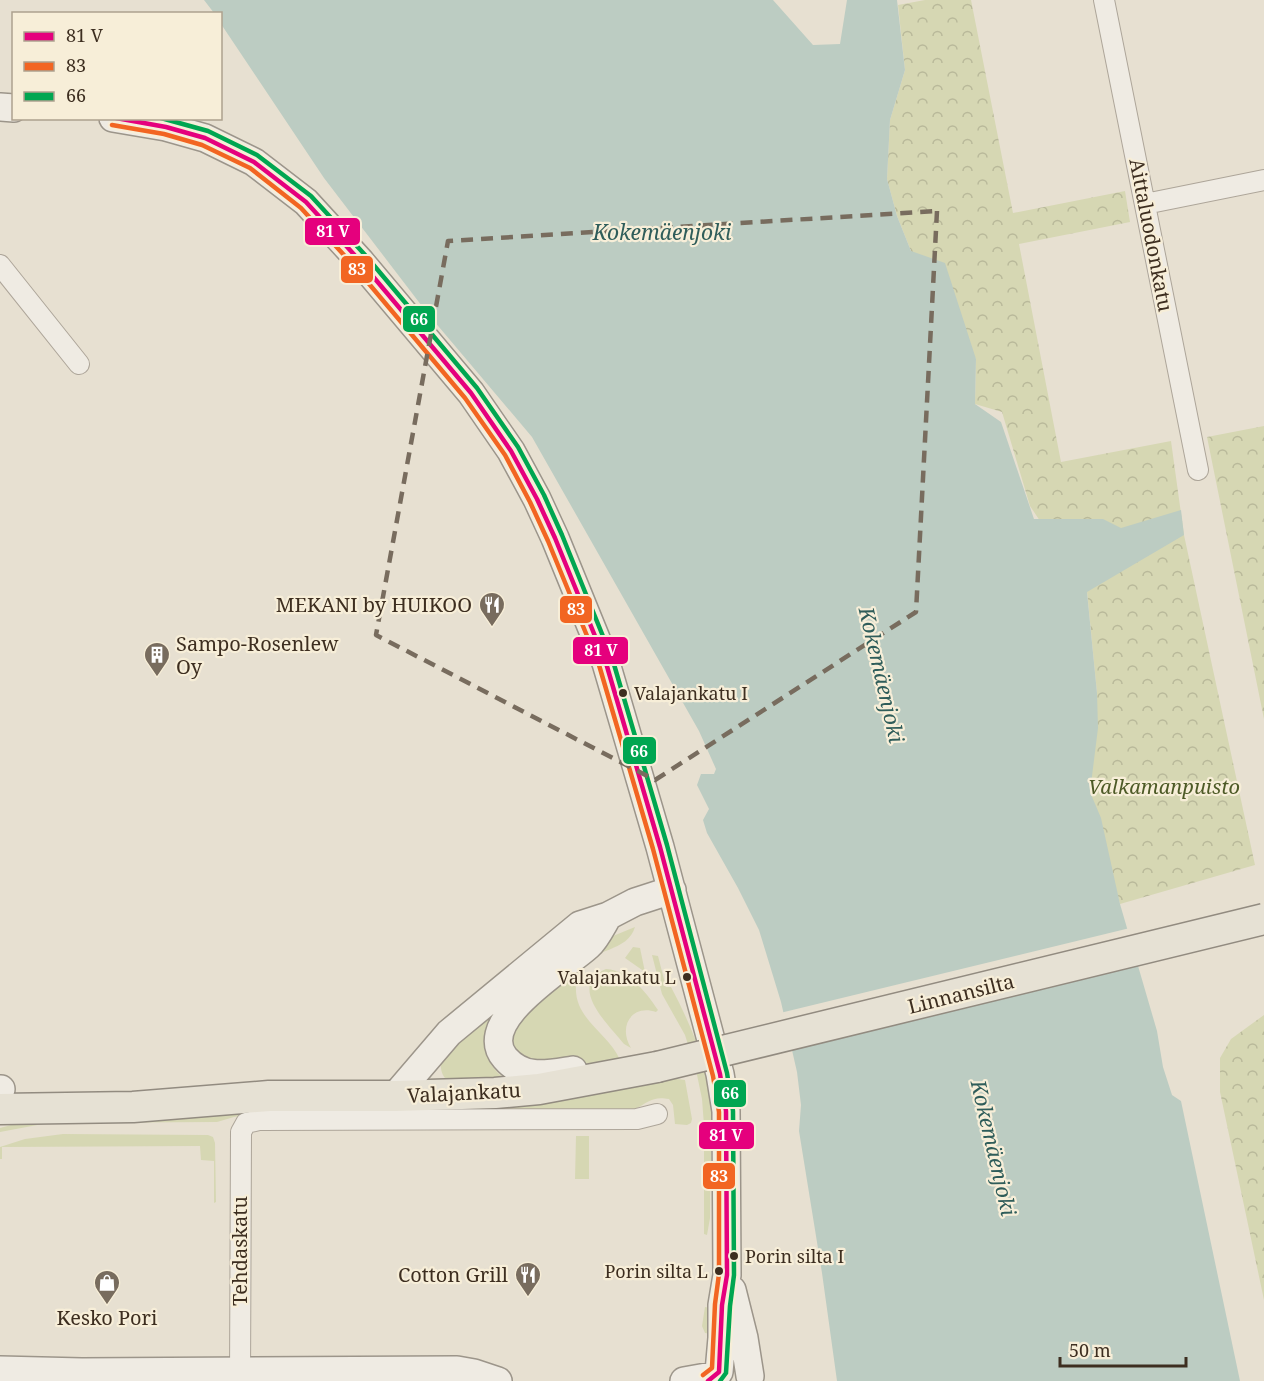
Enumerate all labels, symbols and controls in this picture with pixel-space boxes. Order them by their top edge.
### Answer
legend [12,12,222,120]
text: 81 V [66,23,104,47]
text: 83 [66,53,86,77]
text: 66 [66,83,86,107]
street label: Aittaluodonkatu [1123,156,1180,314]
line badge: 81 V [304,217,361,246]
water label: Kokemäenjoki [592,218,732,246]
text: 81 V [316,220,351,242]
line badge: 83 [340,255,374,284]
text: 83 [348,258,366,280]
line badge: 66 [402,305,436,333]
text: 66 [410,308,428,330]
restaurant icon: MEKANI by HUIKOO [477,590,507,628]
place label: MEKANI by HUIKOO [276,591,472,618]
line badge: 83 [559,595,593,624]
text: 83 [567,598,585,620]
water label: Kokemäenjoki [853,603,911,746]
place label: Sampo-Rosenlew Oy [176,630,339,680]
line badge: 81 V [572,636,629,665]
text: 81 V [584,639,619,661]
building icon: Sampo-Rosenlew Oy [142,640,172,678]
place label: Valajankatu I [634,681,748,705]
marker: Valajankatu I [617,687,629,699]
line badge: 66 [622,736,657,765]
text: 66 [630,740,648,762]
park label: Valkamanpuisto [1088,773,1240,800]
place label: Valajankatu L [558,965,676,989]
street label: Linnansilta [905,967,1017,1020]
marker: Valajankatu L [681,971,693,983]
street label: Valajankatu [406,1076,522,1109]
water label: Kokemäenjoki [965,1076,1023,1219]
line badge: 66 [713,1079,747,1108]
text: 66 [721,1082,739,1104]
line badge: 81 V [698,1121,755,1150]
text: 81 V [709,1124,744,1146]
line badge: 83 [702,1162,736,1190]
text: 83 [710,1165,728,1187]
street label: Tehdaskatu [226,1196,253,1306]
place label: Porin silta I [745,1244,844,1268]
marker: Porin silta I [728,1250,740,1262]
place label: Porin silta L [604,1259,708,1283]
restaurant icon: Cotton Grill [513,1260,543,1298]
place label: Cotton Grill [398,1261,508,1288]
marker: Porin silta L [713,1265,725,1277]
shop icon: Kesko Pori [92,1268,122,1306]
place label: Kesko Pori [57,1304,158,1331]
scale bar [1060,1330,1186,1368]
text: 50 m [1069,1338,1111,1362]

